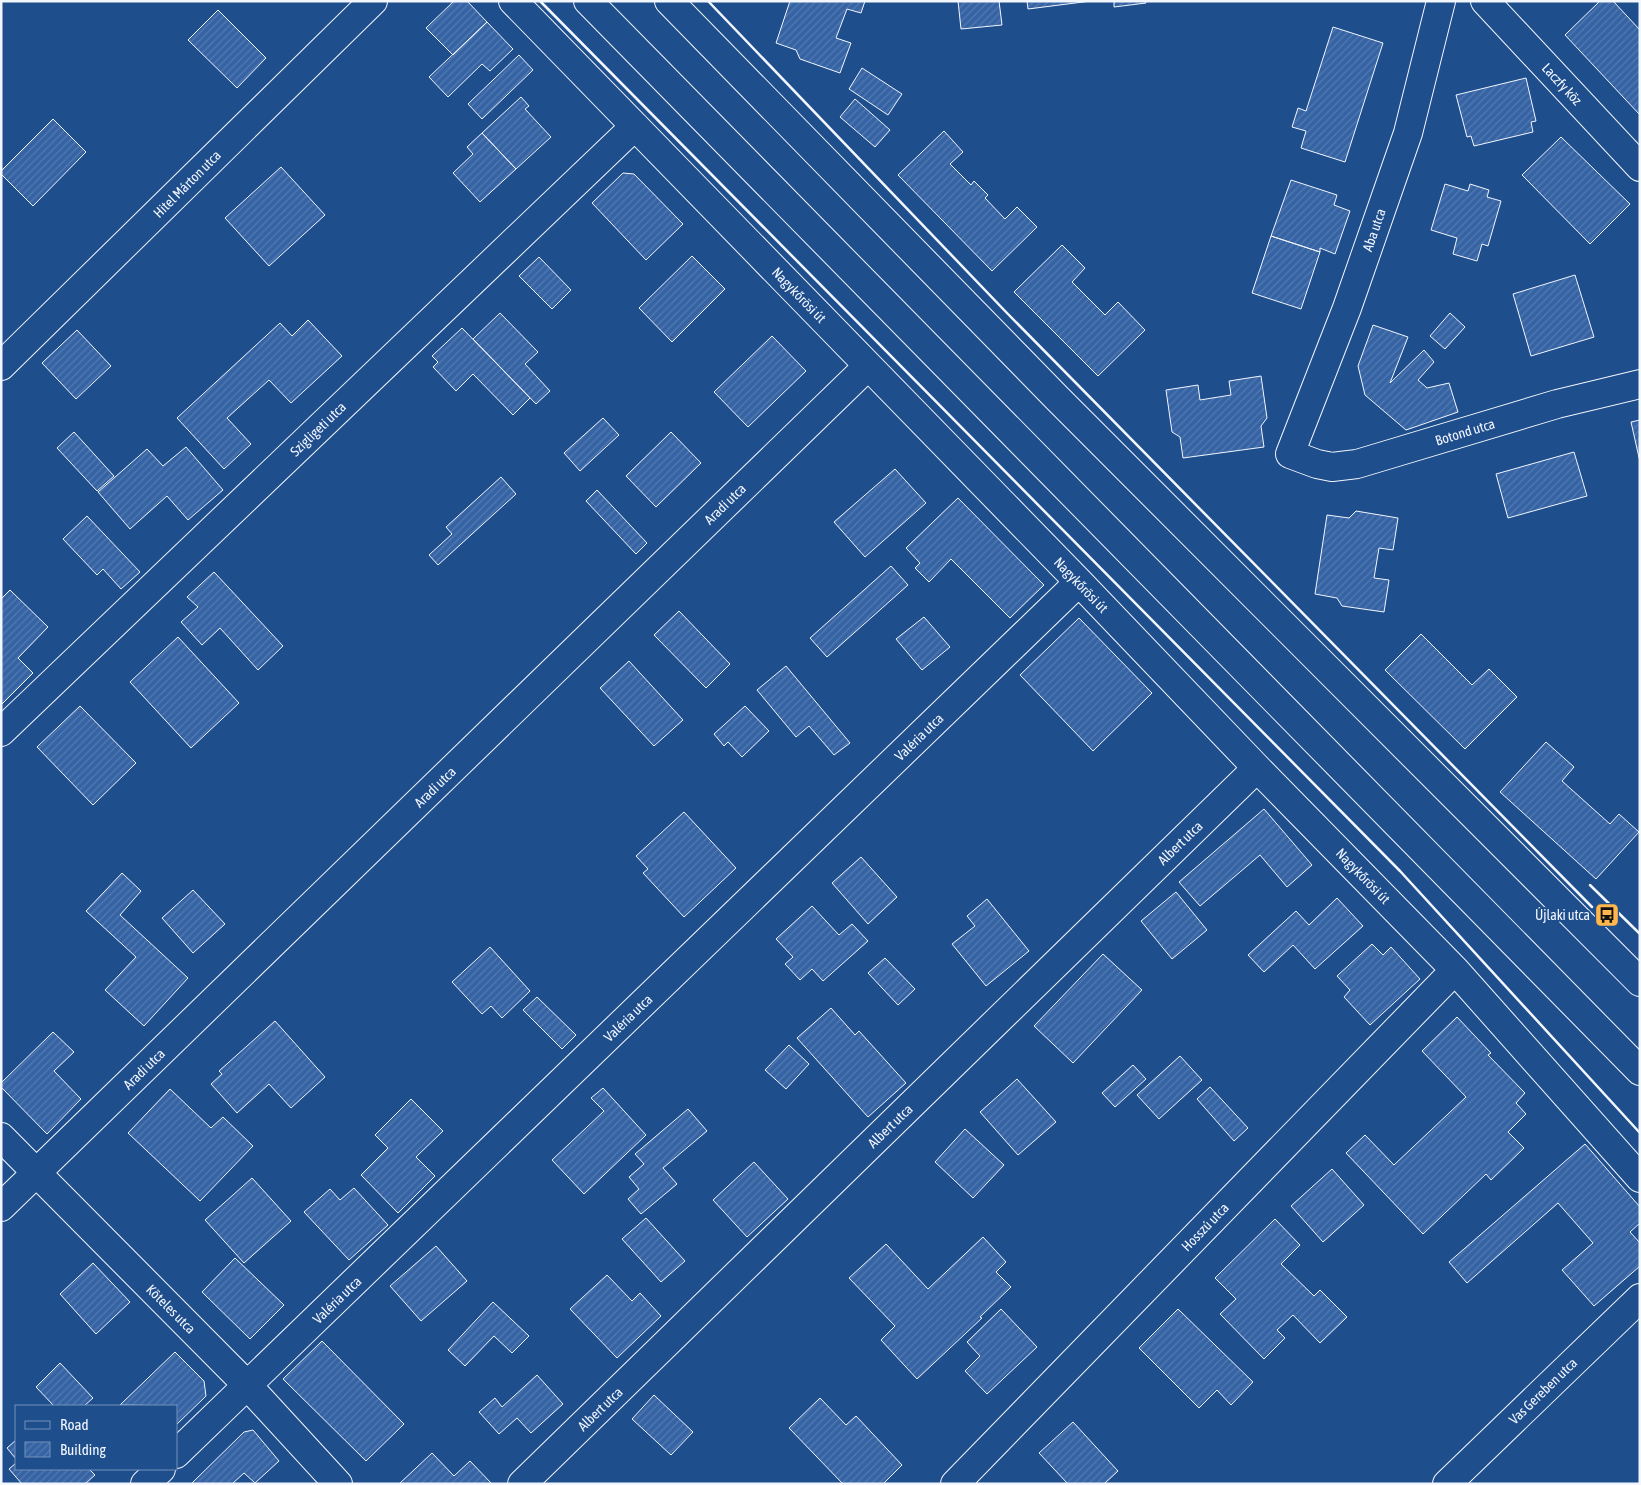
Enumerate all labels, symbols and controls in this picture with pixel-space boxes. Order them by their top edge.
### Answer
street label: Laczfy köz [1539,60,1585,108]
street label: Hitel Márton utca [150,147,224,221]
street label: Aba utca [1359,206,1389,254]
street label: Nagykőrösi út [769,264,829,326]
street label: Szigligeti utca [287,399,349,459]
street label: Botond utca [1433,415,1497,449]
street label: Aradi utca [701,480,749,528]
street label: Nagykőrösi út [1051,554,1111,616]
street label: Valéria utca [892,710,946,764]
street label: Aradi utca [411,763,459,811]
street label: Albert utca [1154,818,1206,868]
street label: Nagykőrösi út [1333,845,1393,907]
bus stop icon: Újlaki utca [1594,902,1620,928]
place label: Újlaki utca [1535,907,1590,923]
street label: Valéria utca [601,991,655,1045]
street label: Aradi utca [120,1045,168,1093]
street label: Albert utca [864,1101,916,1151]
street label: Hosszú utca [1178,1200,1232,1254]
street label: Valéria utca [310,1273,364,1327]
street label: Köteles utca [143,1281,199,1337]
street label: Vas Gereben utca [1506,1355,1580,1427]
street label: Albert utca [574,1384,626,1434]
legend [15,1405,178,1470]
text: Road [60,1416,89,1433]
text: Building [60,1441,106,1458]

